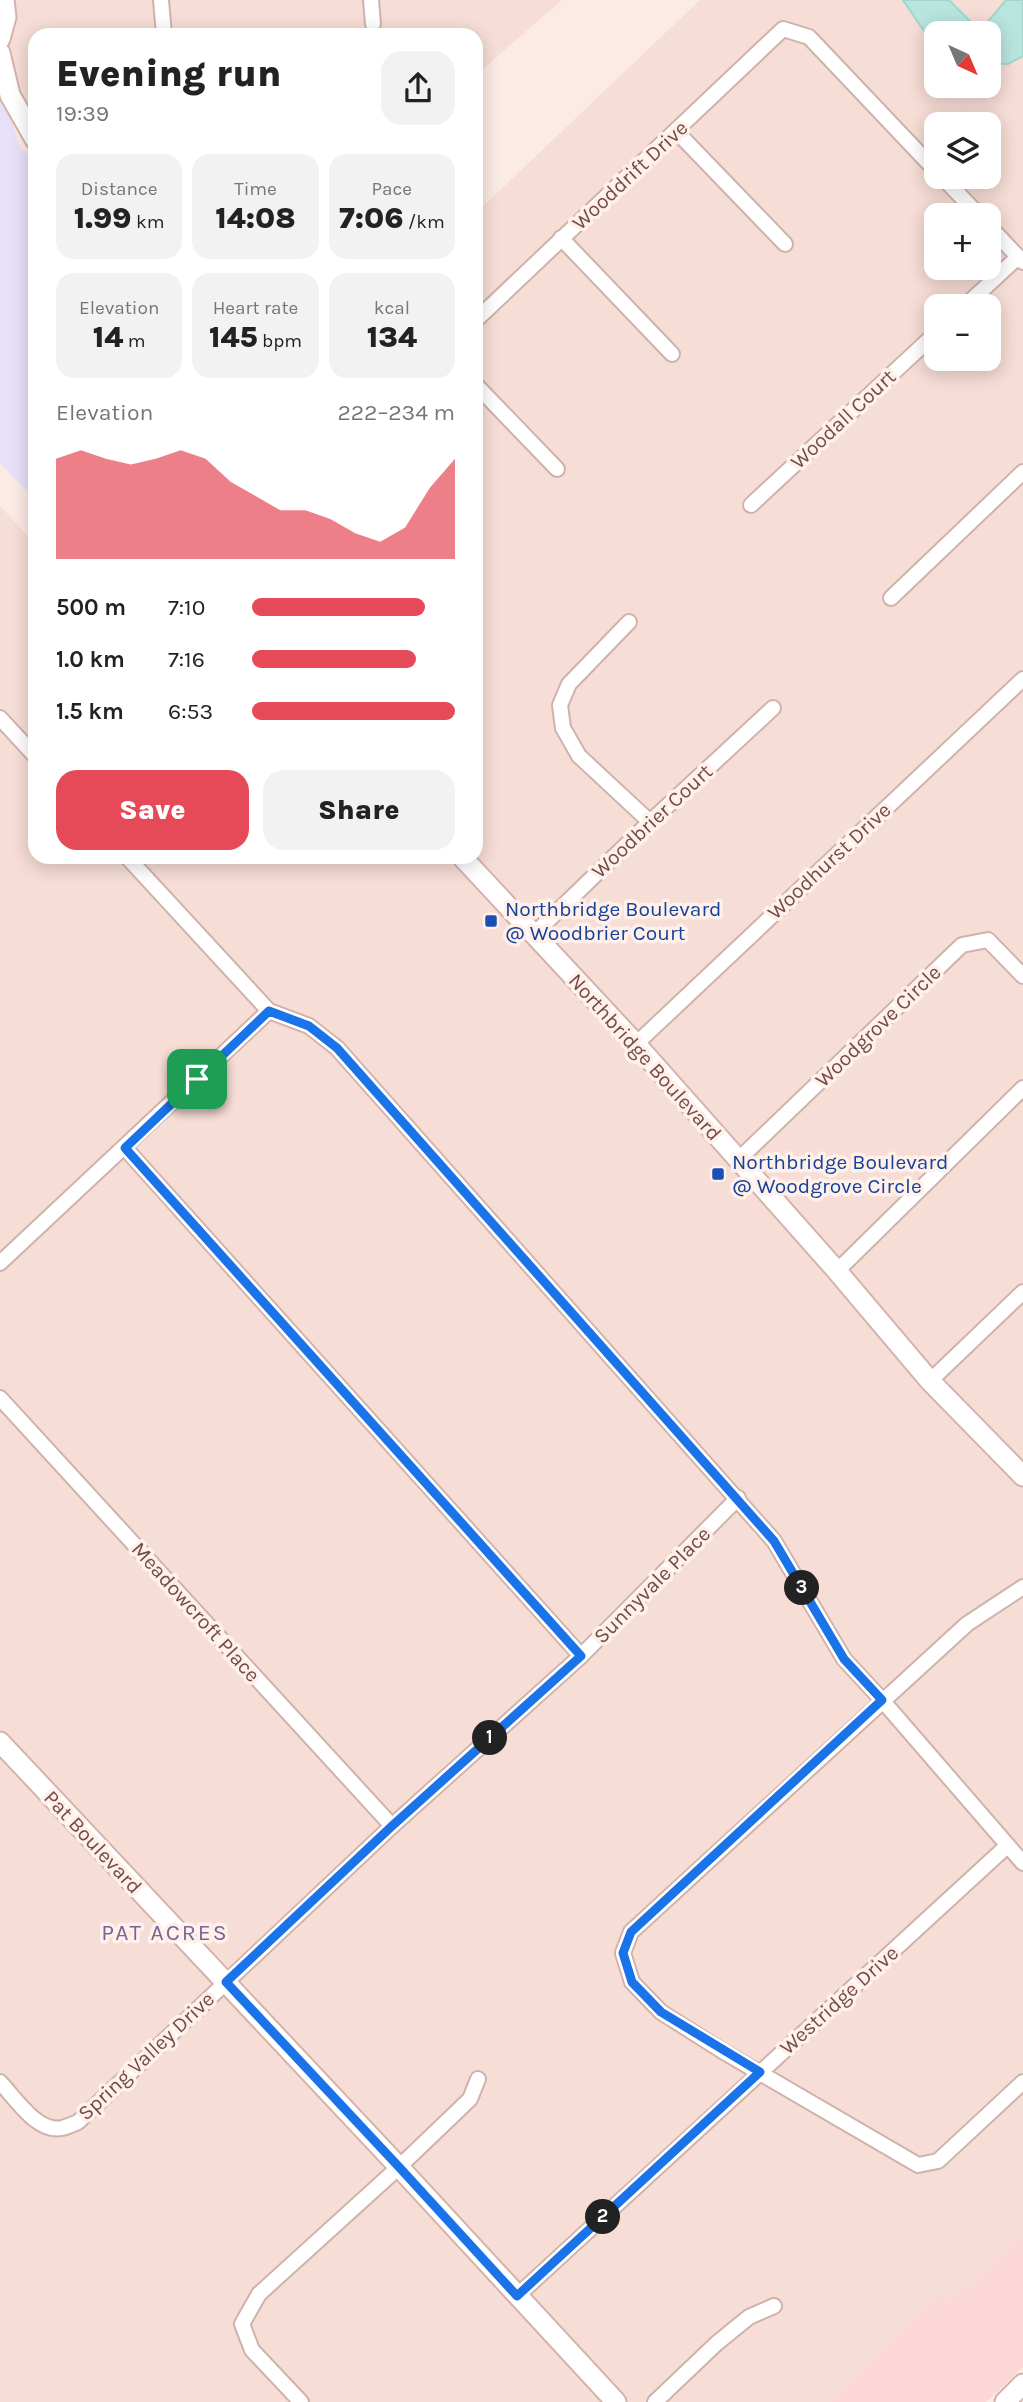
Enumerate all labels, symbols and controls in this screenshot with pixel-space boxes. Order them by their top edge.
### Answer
north arrow [924,21,1001,98]
map controls [924,21,1001,371]
text: Evening run [56,51,281,96]
button: share [381,51,455,125]
text: 19:39 [56,100,109,127]
button: layers [924,112,1001,189]
street label: Wooddrift Drive [567,115,693,235]
text: Distance [81,178,158,200]
text: Time [234,178,277,200]
text: Pace [372,178,412,200]
text: 1.99 [74,200,131,236]
text: 14:08 [215,200,296,236]
text: 7:06 [339,200,404,236]
button: + [924,203,1001,280]
text: km [131,211,164,233]
text: /km [404,211,445,233]
button: − [924,294,1001,371]
text: Elevation [79,297,159,319]
text: Heart rate [213,297,298,319]
text: kcal [374,297,410,319]
text: 14 [93,319,123,355]
text: 145 [209,319,257,355]
text: 134 [367,319,417,355]
text: m [123,330,146,352]
text: bpm [257,330,302,352]
street label: Woodall Court [786,364,900,474]
text: Elevation [56,399,153,426]
text: 222–234 m [337,399,455,426]
text: 500 m [56,594,126,621]
text: 7:10 [168,594,205,621]
text: 1.0 km [56,646,125,673]
text: 7:16 [168,646,205,673]
text: 1.5 km [56,698,124,725]
text: 6:53 [168,698,213,725]
street label: Woodbrier Court [587,759,717,883]
button: Save [56,770,249,850]
button: Share [263,770,455,850]
street label: Woodhurst Drive [763,798,895,924]
place label: Northbridge Boulevard @ Woodbrier Court [505,897,721,945]
marker: Northbridge Boulevard @ Woodbrier Court [483,913,499,929]
street label: Woodgrove Circle [810,960,946,1092]
street label: Northbridge Boulevard [564,969,726,1145]
pin [167,1049,227,1109]
icon: arrive [178,1060,216,1098]
place label: Northbridge Boulevard @ Woodgrove Circle [732,1150,948,1198]
marker: Northbridge Boulevard @ Woodgrove Circle [710,1166,726,1182]
street label: Sunnyvale Place [589,1522,715,1648]
street label: Meadowcroft Place [127,1537,265,1687]
pin: 3 [784,1570,820,1606]
text: 3 [796,1576,807,1598]
pin: 1 [472,1720,508,1756]
text: 1 [486,1726,493,1748]
street label: Pat Boulevard [39,1786,147,1898]
district label: PAT ACRES [101,1919,229,1946]
street label: Westridge Drive [775,1941,903,2059]
street label: Spring Valley Drive [73,1987,219,2125]
pin: 2 [586,2200,620,2234]
text: 2 [597,2205,608,2227]

